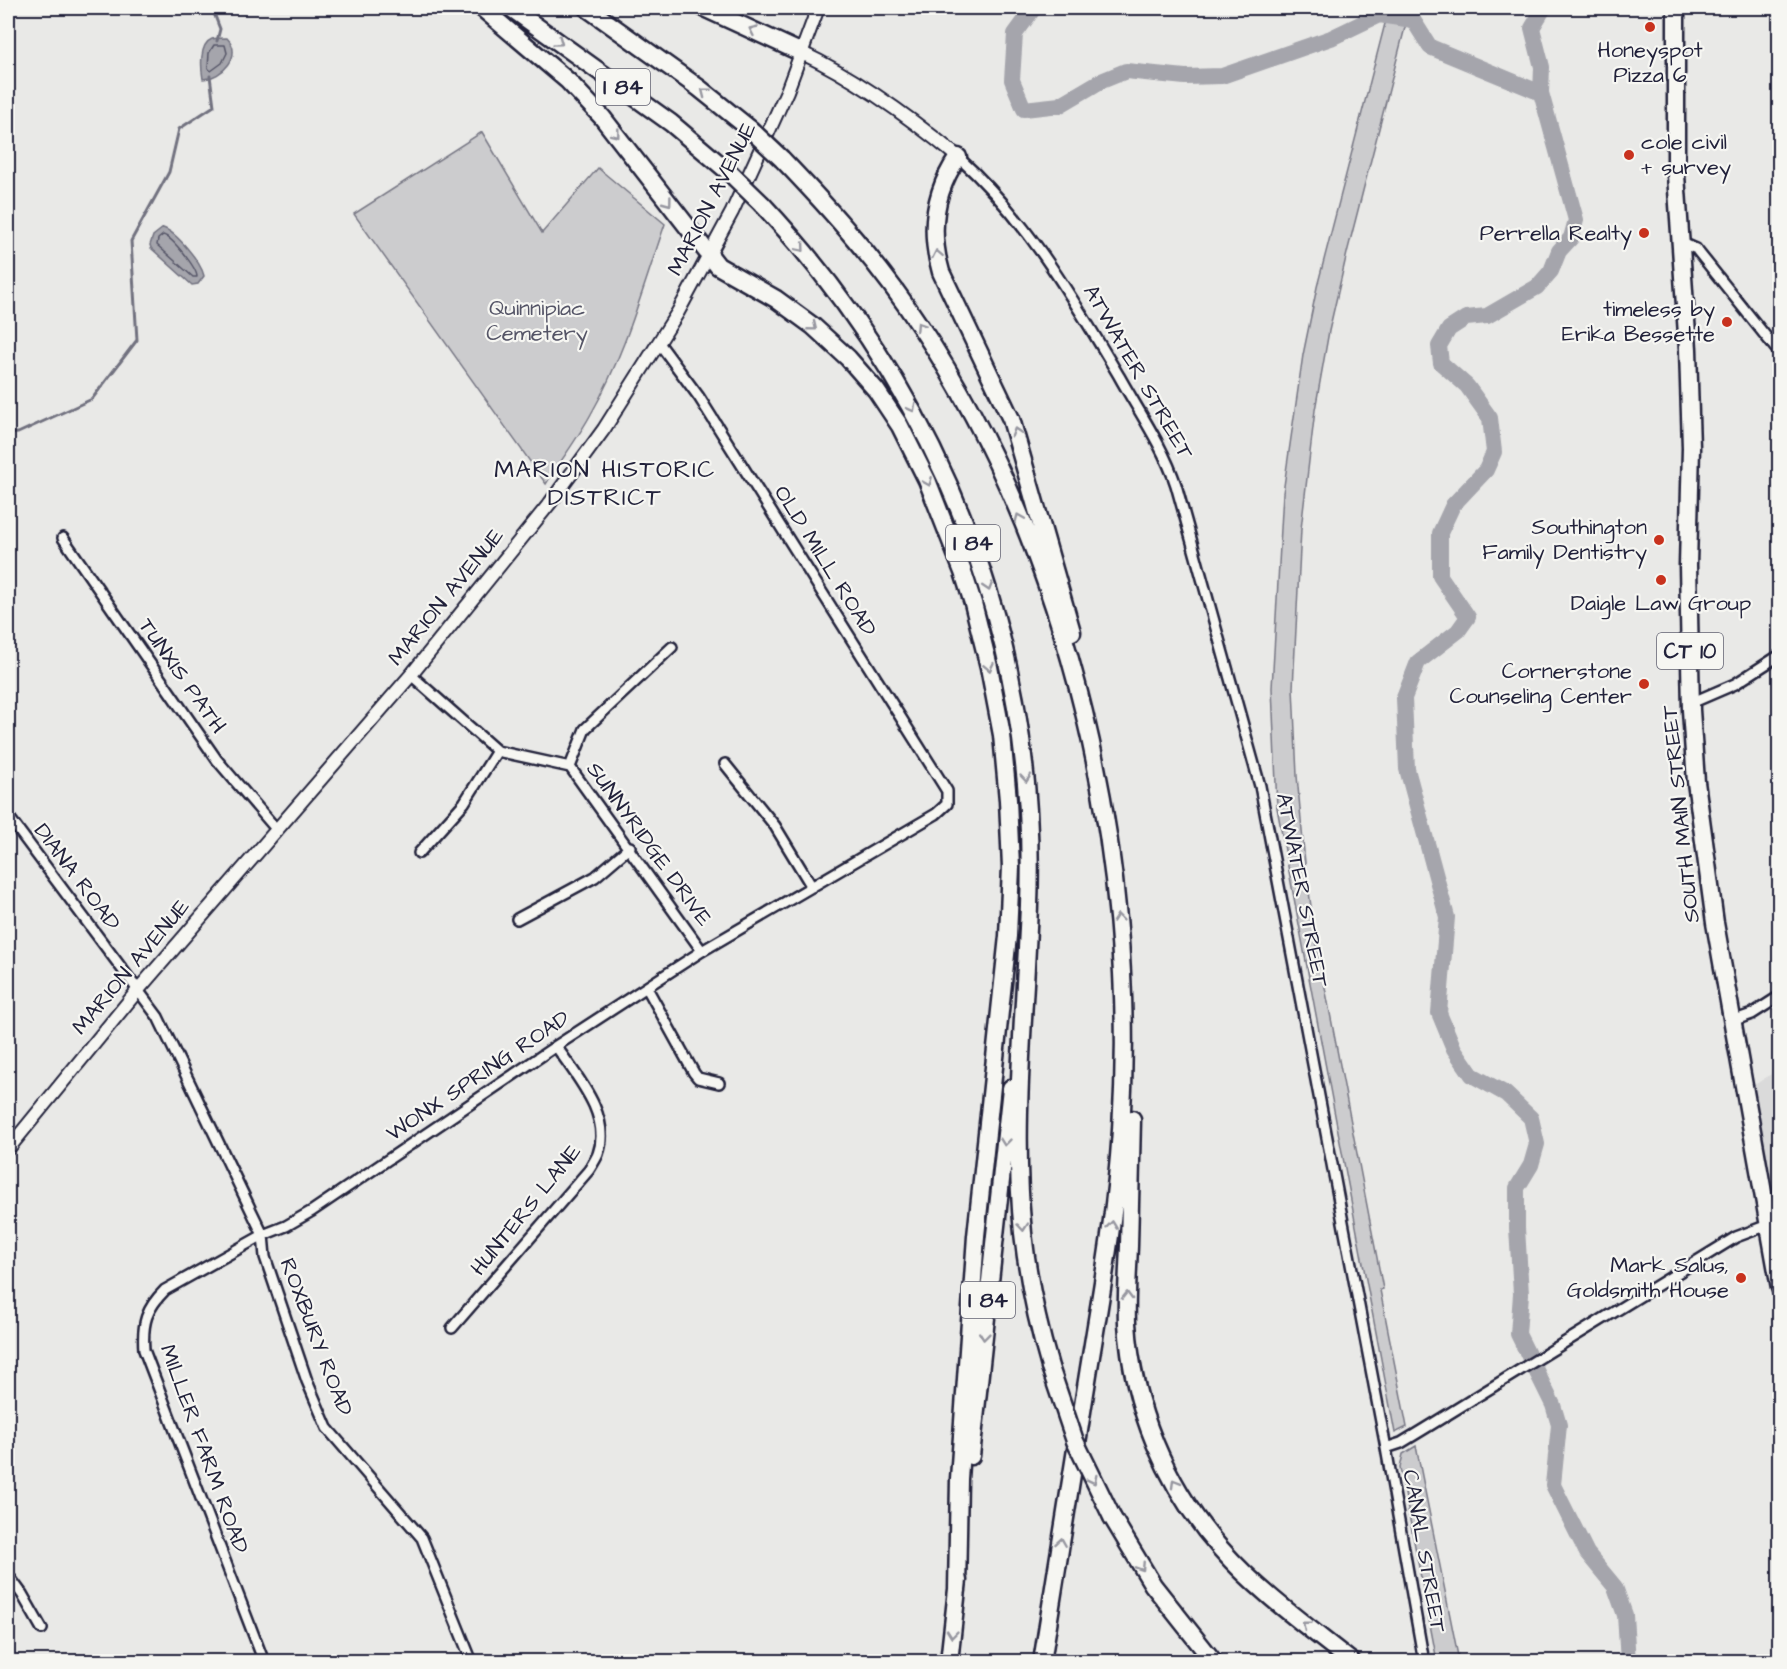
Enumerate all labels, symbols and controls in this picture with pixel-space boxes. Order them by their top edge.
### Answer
marker: Honeyspot Pizza 6 [1643,20,1657,34]
one-way arrow [748,25,759,37]
one-way arrow [552,35,563,46]
place label: Honeyspot Pizza 6 [1597,35,1703,91]
road number: I 84 [596,69,650,105]
one-way arrow [700,89,711,100]
street label: MARION AVENUE [660,117,764,281]
one-way arrow [609,127,620,138]
place label: cole civil + survey [1641,127,1731,184]
marker: cole civil + survey [1622,148,1636,162]
one-way arrow [661,195,672,206]
place label: Perrella Realty [1480,218,1632,250]
marker: Perrella Realty [1637,226,1651,240]
one-way arrow [794,241,805,252]
one-way arrow [931,250,944,260]
street label: ATWATER STREET [1075,279,1201,465]
park label: Quinnipiac Cemetery [486,293,588,350]
place label: timeless by Erika Bessette [1562,294,1715,350]
marker: timeless by Erika Bessette [1720,315,1734,329]
one-way arrow [807,319,818,330]
one-way arrow [916,322,927,333]
one-way arrow [905,402,916,412]
one-way arrow [1011,427,1023,438]
district label: MARION HISTORIC DISTRICT [494,453,716,515]
one-way arrow [921,476,933,487]
street label: OLD MILL ROAD [766,480,884,642]
place label: Southington Family Dentistry [1482,512,1647,569]
one-way arrow [1015,513,1027,524]
street label: MARION AVENUE [381,522,511,672]
road number: I 84 [946,525,1000,561]
marker: Southington Family Dentistry [1652,533,1666,547]
marker: Daigle Law Group [1654,573,1668,587]
one-way arrow [981,581,993,592]
place label: Daigle Law Group [1571,588,1751,620]
street label: TUNXIS PATH [131,612,233,740]
road number: CT 10 [1657,633,1723,669]
place label: Cornerstone Counseling Center [1450,656,1632,713]
one-way arrow [982,662,995,672]
marker: Cornerstone Counseling Center [1637,677,1651,691]
street label: SOUTH MAIN STREET [1654,703,1708,924]
street label: SUNNYRIDGE DRIVE [579,755,719,933]
one-way arrow [1019,774,1032,783]
street label: ATWATER STREET [1268,790,1336,990]
street label: DIANA ROAD [26,817,128,937]
street label: MARION AVENUE [65,892,197,1042]
one-way arrow [1112,913,1125,922]
street label: WONX SPRING ROAD [380,1003,576,1149]
street label: HUNTERS LANE [463,1138,589,1282]
one-way arrow [999,1138,1012,1147]
one-way arrow [1105,1220,1118,1229]
one-way arrow [1016,1223,1029,1232]
place label: Mark Salus, Goldsmith House [1567,1250,1729,1306]
street label: ROXBURY ROAD [272,1254,360,1420]
marker: Mark Salus, Goldsmith House [1734,1271,1748,1285]
road number: I 84 [961,1282,1015,1318]
one-way arrow [1121,1292,1133,1301]
one-way arrow [978,1332,991,1341]
street label: MILLER FARM ROAD [152,1340,256,1558]
street label: CANAL STREET [1394,1467,1454,1635]
one-way arrow [1086,1474,1098,1485]
one-way arrow [1171,1479,1182,1489]
one-way arrow [1055,1537,1067,1546]
one-way arrow [1134,1561,1145,1572]
one-way arrow [1302,1621,1313,1632]
one-way arrow [946,1630,959,1639]

